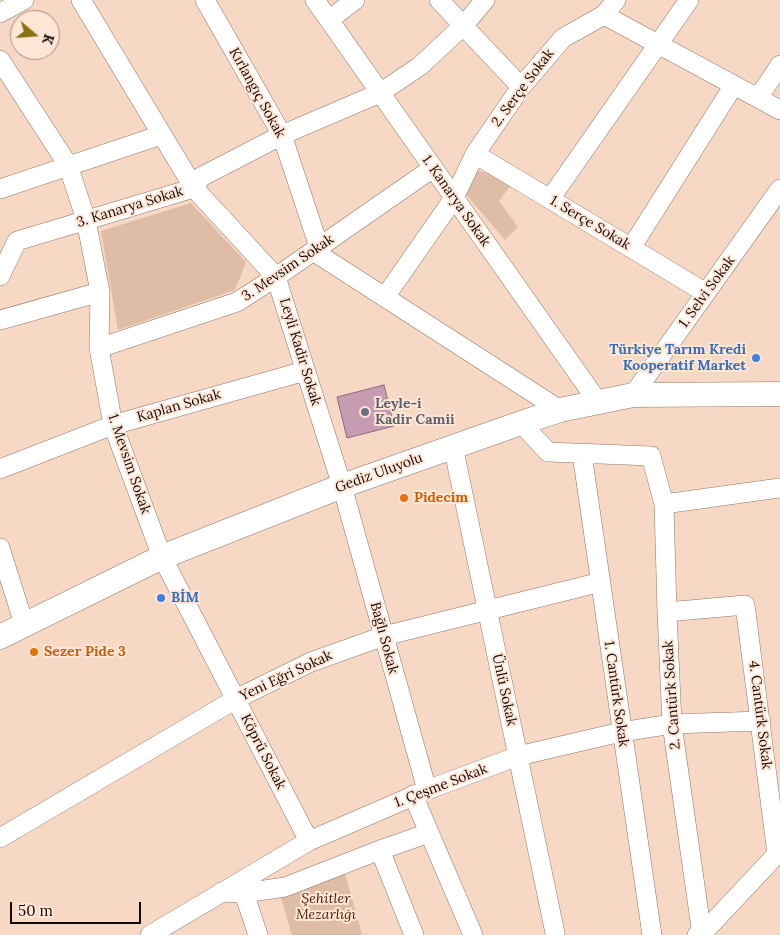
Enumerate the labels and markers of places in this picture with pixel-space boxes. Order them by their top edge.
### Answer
place label: Türkiye Tarım Kredi Kooperatif Market [609,342,746,374]
marker: Türkiye Tarım Kredi Kooperatif Market [750,352,762,364]
place label: Leyle-i Kadir Camii [375,396,455,428]
marker: Leyle-i Kadir Camii [359,406,371,418]
place label: Pidecim [414,490,468,506]
marker: Pidecim [398,492,410,504]
place label: BİM [171,590,199,606]
marker: BİM [155,592,167,604]
place label: Sezer Pide 3 [44,644,126,660]
marker: Sezer Pide 3 [28,646,40,658]

